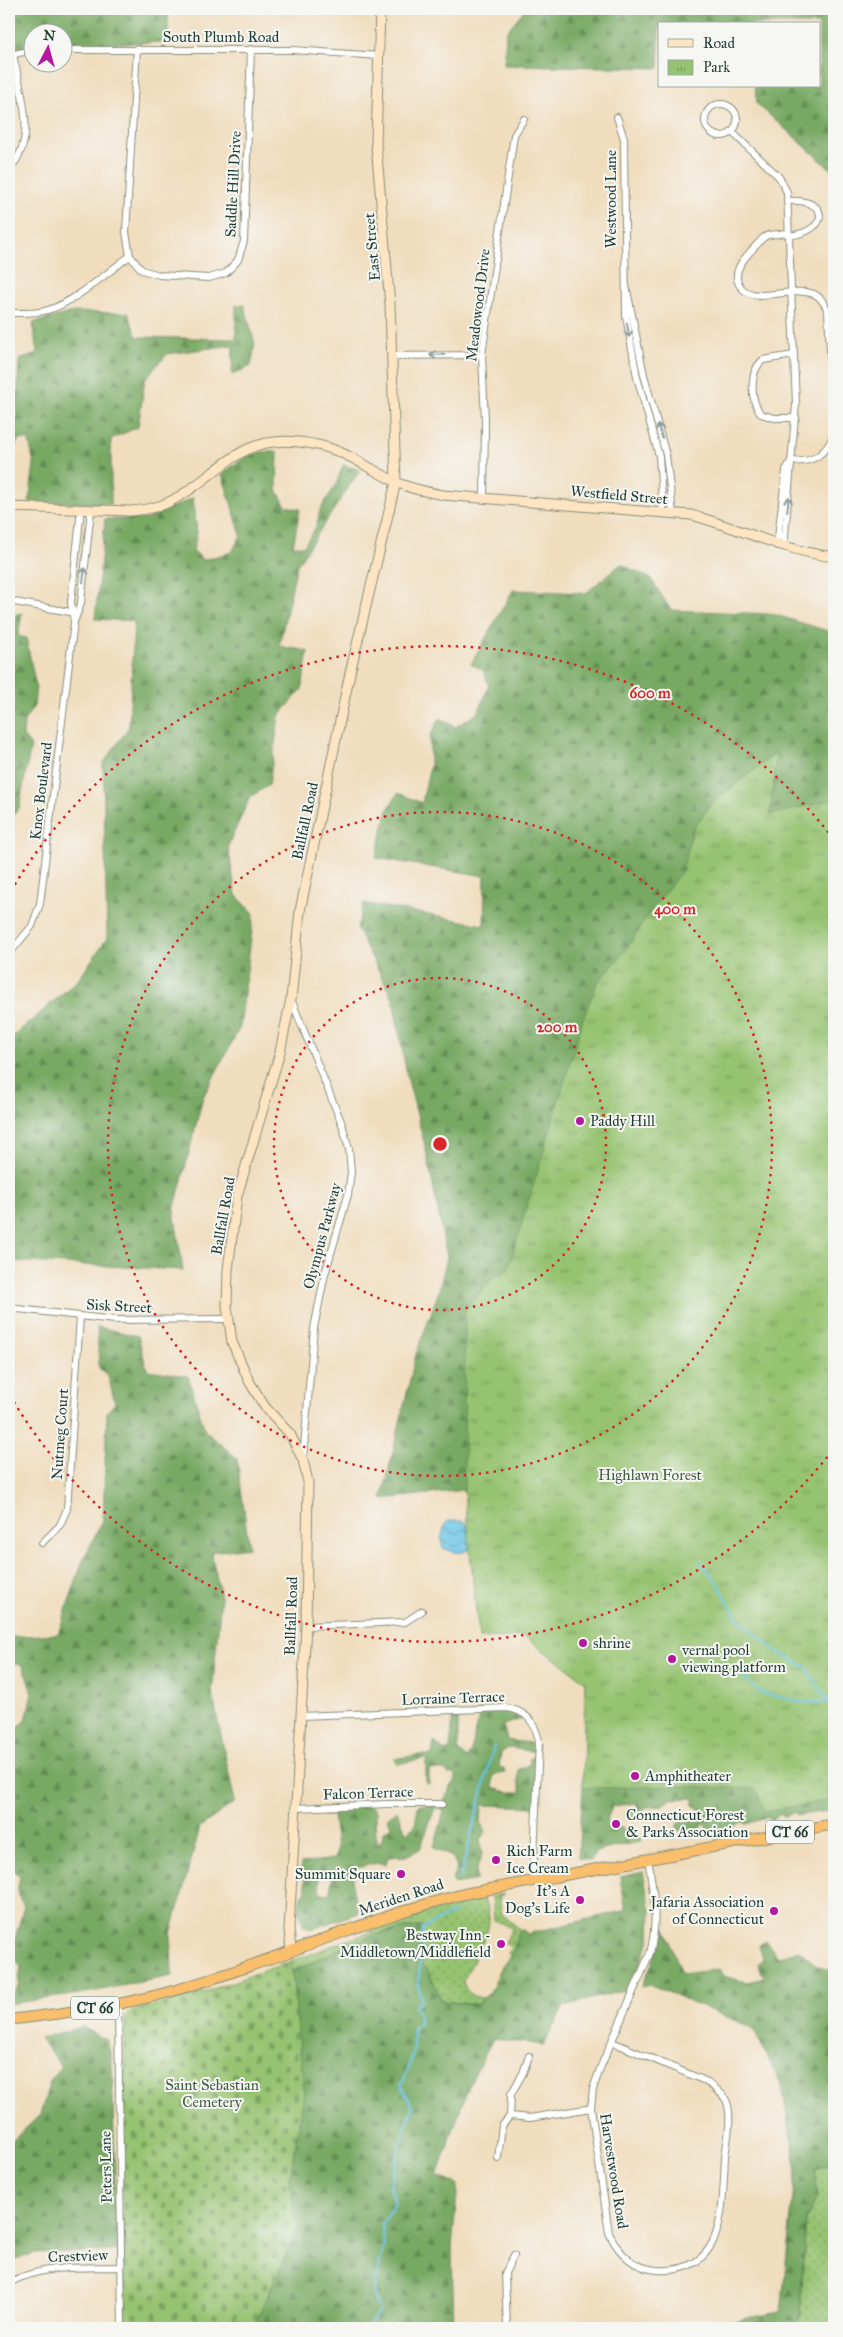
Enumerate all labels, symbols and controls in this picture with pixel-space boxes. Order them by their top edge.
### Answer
north arrow [22,22,72,72]
legend [658,22,820,88]
text: N [43,26,56,45]
street label: South Plumb Road [163,28,280,46]
text: Road [703,34,735,52]
text: Park [703,58,730,76]
street label: Saddle Hill Drive [221,130,245,238]
street label: Westwood Lane [602,150,620,248]
street label: East Street [360,211,384,282]
street label: Meadowood Drive [462,248,494,362]
one-way arrow [623,322,633,338]
one-way arrow [429,350,446,360]
one-way arrow [654,423,664,439]
street label: Westfield Street [570,482,669,508]
one-way arrow [783,497,793,513]
one-way arrow [79,567,89,583]
text: 600 m [630,684,671,702]
street label: Knox Boulevard [26,741,56,841]
street label: Ballfall Road [288,780,322,862]
text: 400 m [654,900,696,919]
text: 200 m [537,1018,578,1036]
place label: Paddy Hill [590,1112,656,1130]
marker: Paddy Hill [574,1115,586,1127]
centre of rings [431,1135,449,1153]
street label: Ballfall Road [207,1175,239,1257]
street label: Olympus Parkway [299,1180,345,1291]
street label: Sisk Street [86,1295,153,1317]
street label: Nutmeg Court [48,1387,72,1480]
park label: Highlawn Forest [598,1466,702,1484]
street label: Ballfall Road [281,1576,301,1656]
place label: shrine [593,1634,631,1652]
marker: shrine [577,1637,589,1649]
place label: vernal pool viewing platform [681,1641,786,1676]
marker: vernal pool viewing platform [666,1653,678,1665]
street label: Lorraine Terrace [401,1687,505,1709]
place label: Amphitheater [644,1767,731,1785]
marker: Amphitheater [629,1770,641,1782]
street label: Falcon Terrace [322,1782,414,1804]
place label: Connecticut Forest & Parks Association [626,1806,748,1841]
marker: Connecticut Forest & Parks Association [610,1818,622,1830]
road number: CT 66 [766,1820,814,1844]
place label: Rich Farm Ice Cream [506,1842,573,1877]
marker: Rich Farm Ice Cream [490,1854,502,1866]
place label: Summit Square [295,1865,391,1884]
marker: Summit Square [395,1868,407,1880]
street label: Meriden Road [356,1875,446,1919]
place label: It's A Dog's Life [505,1882,570,1917]
place label: Jafaria Association of Connecticut [649,1893,765,1928]
marker: It's A Dog's Life [574,1894,586,1906]
marker: Jafaria Association of Connecticut [768,1905,780,1917]
place label: Bestway Inn - Middletown/Middlefield [340,1926,491,1961]
marker: Bestway Inn - Middletown/Middlefield [495,1938,507,1950]
road number: CT 66 [71,1996,119,2020]
park label: Saint Sebastian Cemetery [165,2076,259,2111]
street label: Harvestwood Road [596,2112,632,2231]
street label: Peters Lane [96,2131,116,2203]
street label: Crestview [48,2246,109,2266]

